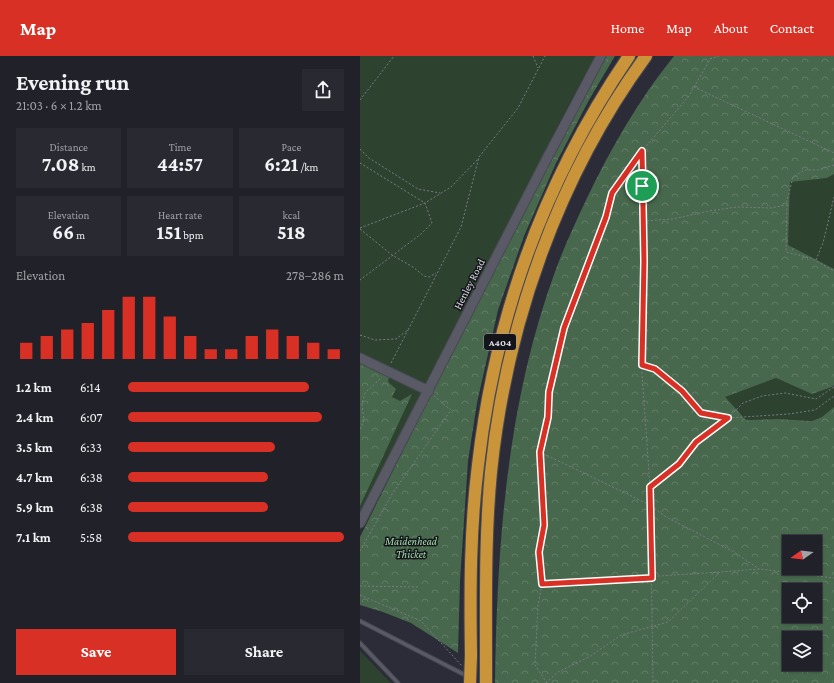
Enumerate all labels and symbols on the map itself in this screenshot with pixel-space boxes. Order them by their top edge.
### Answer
pin [625,169,659,203]
street label: Henley Road [451,257,488,312]
road number: A404 [484,334,516,350]
park label: Maidenhead Thicket [384,535,438,560]
north arrow [782,535,822,575]

